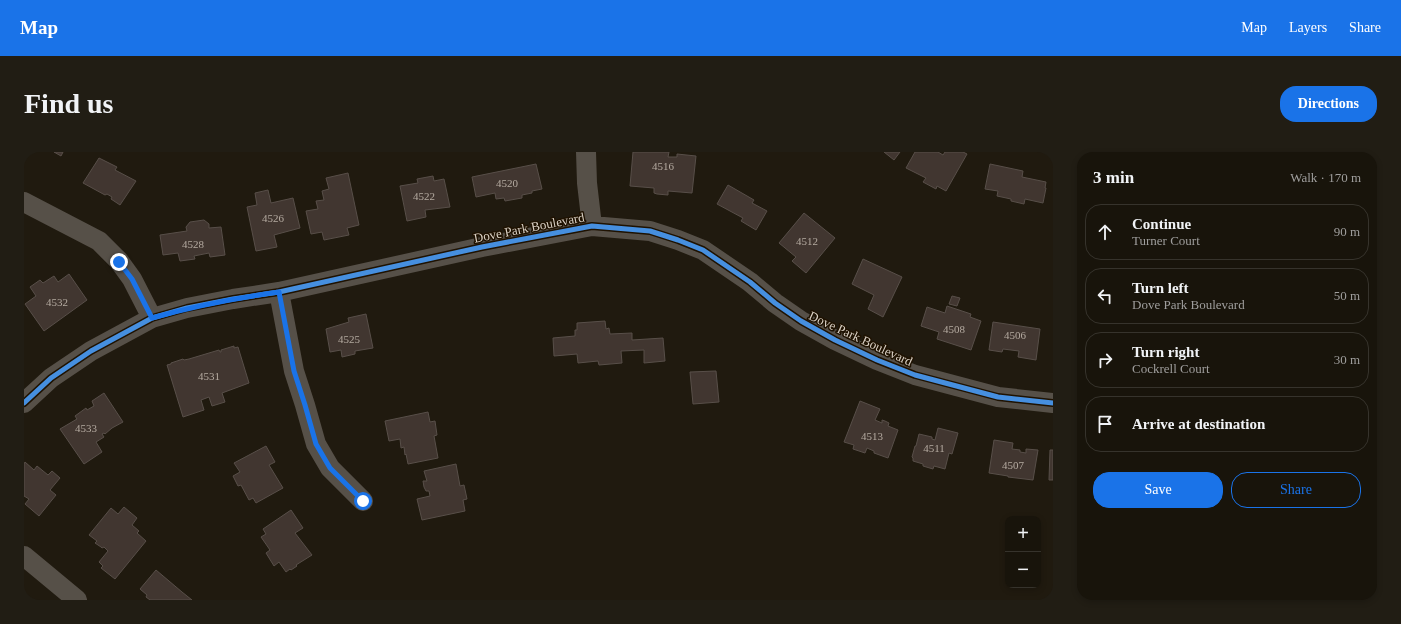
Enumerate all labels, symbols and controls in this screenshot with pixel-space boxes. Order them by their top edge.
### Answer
text: Map [20,17,58,38]
text: Map [1241,20,1267,35]
text: Layers [1289,20,1327,35]
text: Share [1349,20,1381,35]
button: Directions [1280,86,1377,122]
text: Find us [24,88,114,119]
house number: 4516 [652,160,675,172]
text: 3 min [1093,168,1134,187]
text: Walk · 170 m [1290,170,1361,185]
house number: 4520 [496,177,519,189]
house number: 4522 [413,190,435,202]
street label: Dove Park Boulevard [472,209,586,246]
house number: 4526 [262,212,285,224]
text: Continue [1132,216,1191,232]
icon: ahead [1094,221,1116,243]
text: 90 m [1334,224,1360,239]
text: Turner Court [1132,233,1200,248]
house number: 4512 [796,235,818,247]
house number: 4528 [182,238,205,250]
route end [110,253,128,271]
text: Turn left [1132,280,1189,296]
icon: left [1094,285,1116,307]
text: 50 m [1334,288,1360,303]
house number: 4532 [46,296,68,308]
text: Dove Park Boulevard [1132,297,1245,312]
street label: Dove Park Boulevard [807,308,915,369]
house number: 4508 [943,323,966,335]
house number: 4506 [1004,329,1027,341]
house number: 4525 [338,333,361,345]
text: Turn right [1132,344,1199,360]
icon: right [1094,349,1116,371]
text: 30 m [1334,352,1360,367]
text: Cockrell Court [1132,361,1210,376]
house number: 4531 [198,370,220,382]
icon: arrive [1094,413,1116,435]
text: Arrive at destination [1132,416,1265,432]
house number: 4533 [75,422,98,434]
house number: 4513 [861,430,884,442]
house number: 4511 [923,442,945,454]
house number: 4507 [1002,459,1025,471]
button: Save [1093,472,1223,508]
button: Share [1231,472,1361,508]
route start [354,492,372,510]
map controls [1005,516,1041,588]
button: + [1005,516,1041,552]
button: − [1005,552,1041,588]

